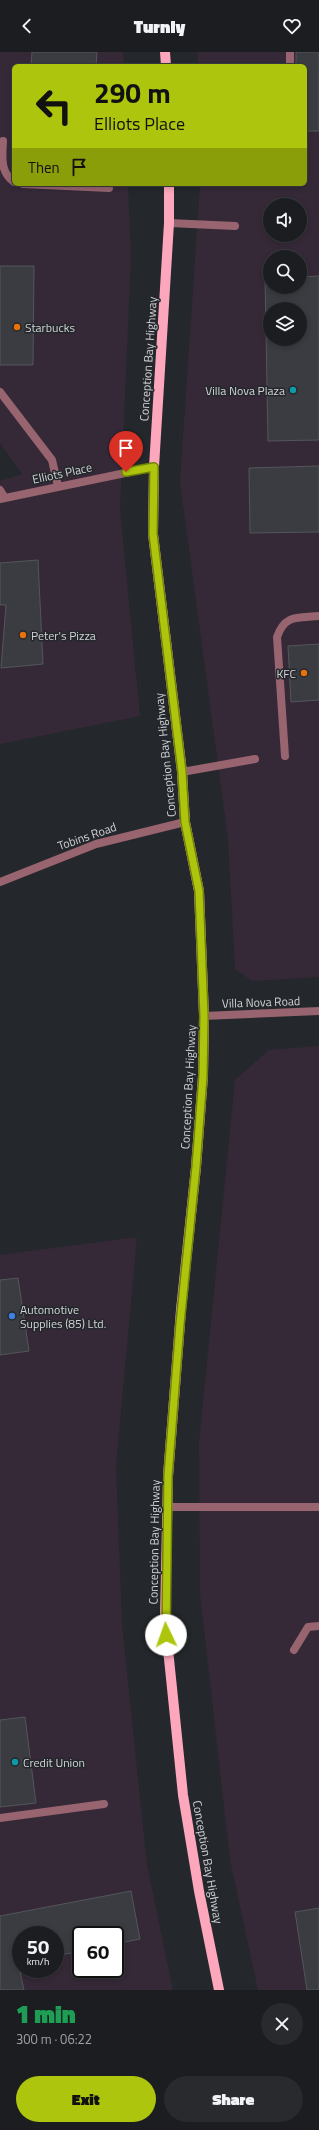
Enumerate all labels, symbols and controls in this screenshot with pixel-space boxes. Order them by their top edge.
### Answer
text: Turnly [134,13,185,40]
icon: back [16,15,38,37]
icon: heart [281,15,303,37]
text: 290 m [94,71,171,114]
icon: left [28,80,80,132]
text: Elliots Place [94,110,185,137]
text: Then [28,156,60,179]
icon: arrive [68,156,90,178]
map controls [263,198,307,346]
button: sound [263,198,307,242]
button: search [263,250,307,294]
street label: Conception Bay Highway [134,296,162,422]
button: layers [263,302,307,346]
place label: Starbucks [25,318,75,337]
marker: Starbucks [12,322,22,332]
place label: Villa Nova Plaza [205,381,285,400]
marker: Villa Nova Plaza [288,385,298,395]
pin [109,431,143,472]
icon: arrive [115,437,137,459]
street label: Elliots Place [30,457,94,489]
place label: Peter's Pizza [31,626,96,645]
marker: Peter's Pizza [18,630,28,640]
place label: KFC [276,664,296,683]
marker: KFC [299,668,309,678]
street label: Conception Bay Highway [149,692,181,818]
street label: Tobins Road [55,817,119,855]
street label: Villa Nova Road [221,991,301,1013]
street label: Conception Bay Highway [175,1024,201,1150]
place label: Automotive Supplies (85) Ltd. [20,1300,106,1333]
marker: Automotive Supplies (85) Ltd. [7,1311,17,1321]
street label: Conception Bay Highway [143,1479,165,1605]
position arrow [145,1614,187,1656]
place label: Credit Union [23,1753,85,1772]
marker: Credit Union [10,1757,20,1767]
street label: Conception Bay Highway [188,1799,228,1925]
speed limit sign: 60 [72,1926,124,1978]
text: 50 [27,1931,49,1962]
text: km/h [27,1954,49,1969]
text: 1 min [16,1996,76,2032]
button: close [261,2003,303,2045]
text: 300 m · 06:22 [16,2029,92,2049]
button: Exit [16,2076,156,2122]
button: Share [164,2076,303,2122]

